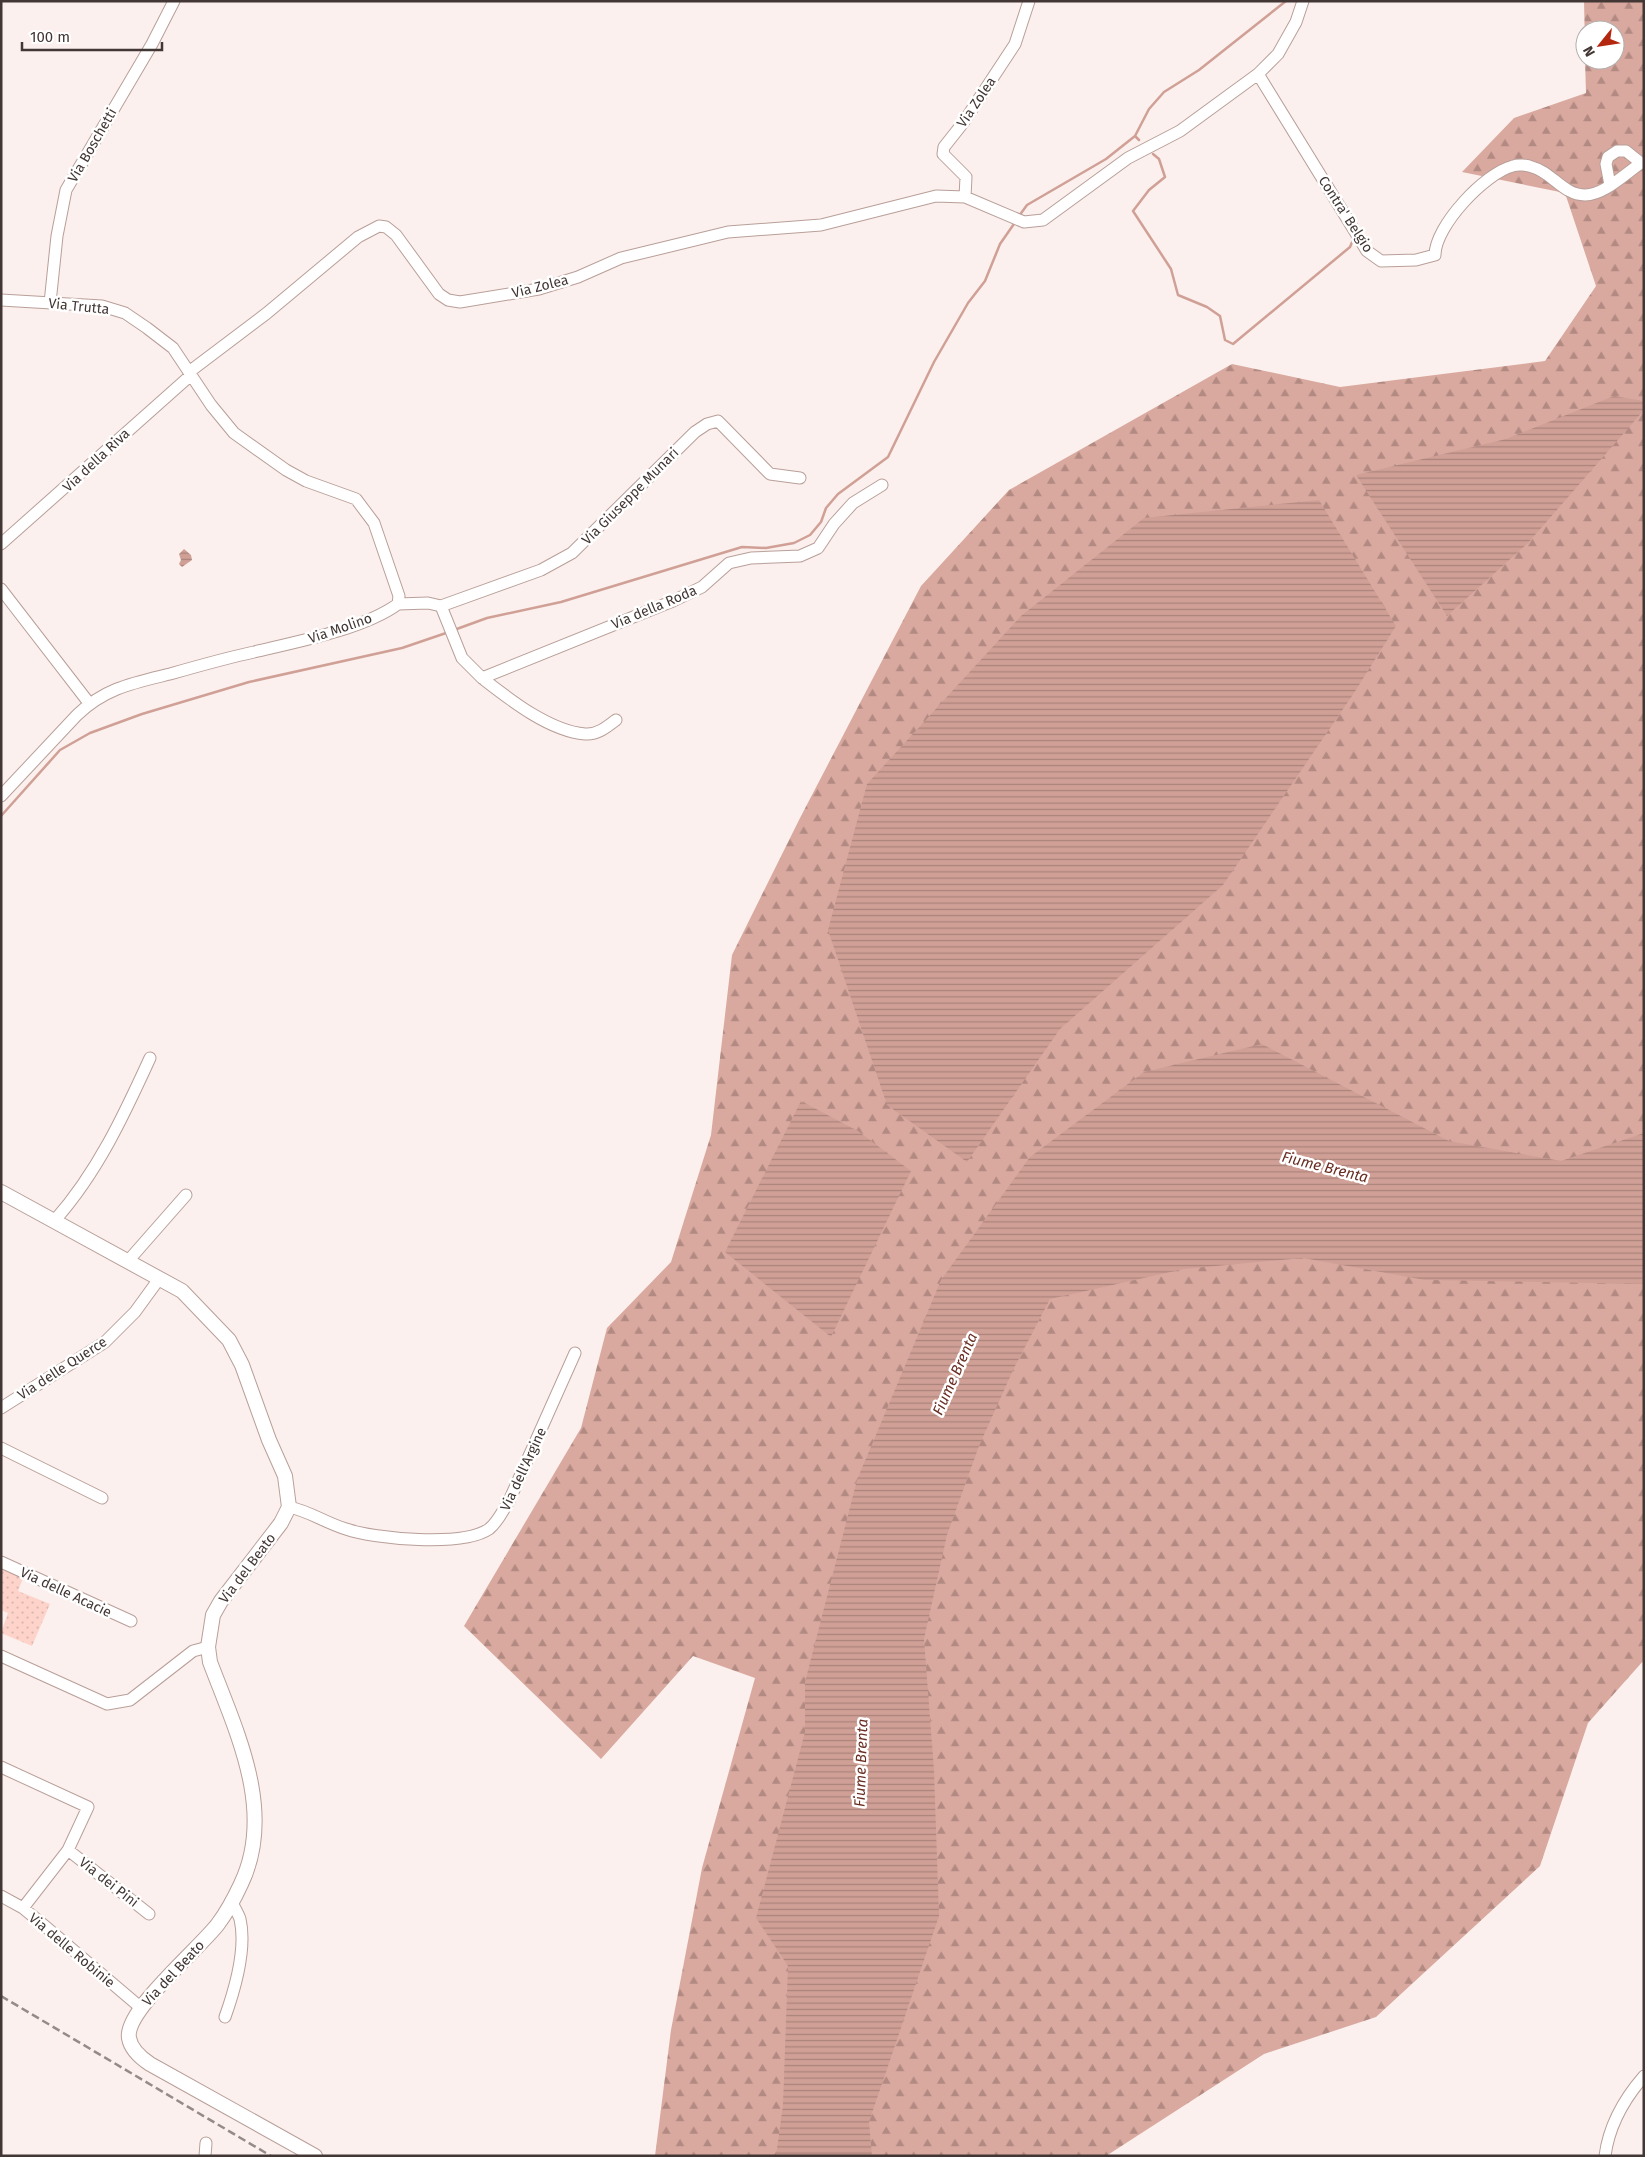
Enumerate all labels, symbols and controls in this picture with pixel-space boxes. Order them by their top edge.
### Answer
scale bar [22,20,162,52]
north arrow [1575,20,1625,70]
text: 100 m [30,28,70,46]
text: N [1579,43,1599,60]
street label: Via Zolea [953,74,1000,131]
street label: Via Boschetti [64,105,121,185]
street label: Contra' Belgio [1315,173,1377,256]
street label: Via Zolea [510,271,570,302]
street label: Via Trutta [48,295,110,318]
street label: Via della Riva [59,425,133,496]
street label: Via Giuseppe Munari [578,444,682,548]
street label: Via della Roda [609,582,699,633]
street label: Via Molino [306,610,374,647]
water label: Fiume Brenta [1280,1148,1370,1186]
water label: Fiume Brenta [929,1330,981,1418]
street label: Via delle Querce [14,1333,110,1404]
street label: Via dell'Argine [497,1425,550,1514]
street label: Via del Beato [215,1530,279,1607]
street label: Via delle Acacie [17,1564,114,1621]
water label: Fiume Brenta [850,1719,872,1807]
street label: Via dei Pini [76,1854,142,1911]
street label: Via delle Robinie [25,1909,118,1991]
street label: Via del Beato [139,1937,208,2010]

